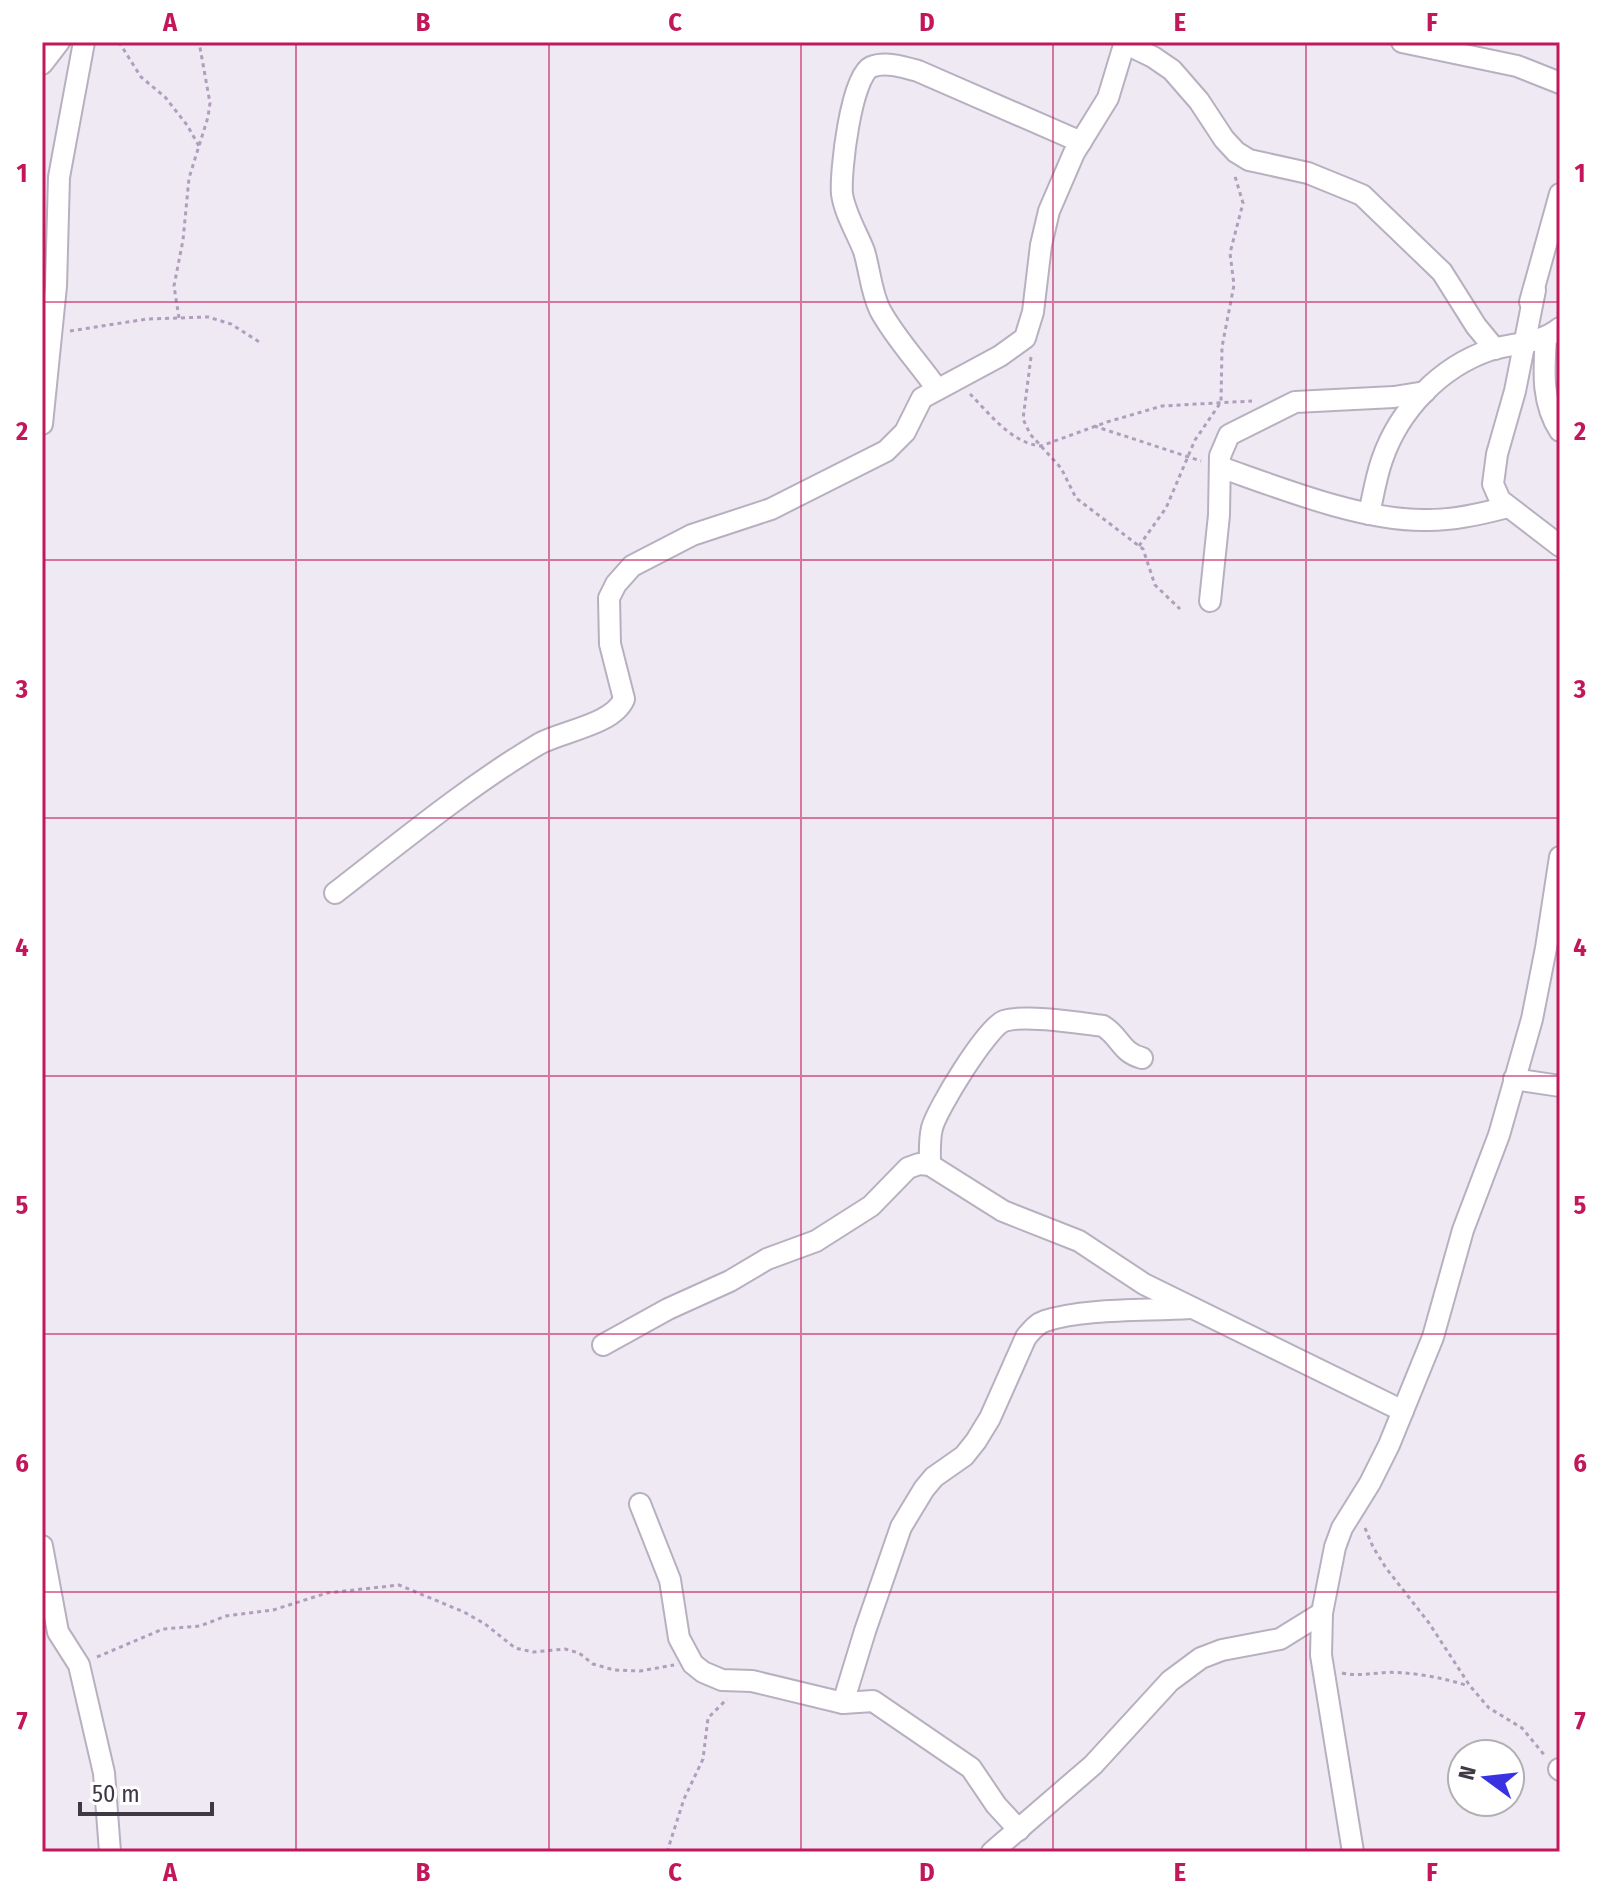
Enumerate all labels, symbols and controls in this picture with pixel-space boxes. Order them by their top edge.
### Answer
text: A [162,7,178,38]
text: B [416,7,431,38]
text: C [668,7,682,38]
text: D [919,7,935,38]
text: E [1174,7,1186,38]
text: F [1426,7,1438,38]
text: 1 [17,158,28,189]
text: 1 [1575,158,1586,189]
text: 2 [15,416,28,447]
text: 2 [1573,416,1586,447]
text: 3 [15,674,28,705]
text: 3 [1573,674,1586,705]
text: 4 [15,932,29,963]
text: 4 [1573,932,1587,963]
text: 5 [16,1190,29,1221]
text: 5 [1574,1190,1587,1221]
text: 6 [15,1448,29,1479]
text: 6 [1573,1448,1587,1479]
text: 7 [16,1706,28,1737]
text: 7 [1574,1706,1586,1737]
north arrow [1446,1738,1526,1818]
text: N [1452,1763,1482,1783]
scale bar [80,1766,212,1816]
text: 50 m [92,1780,140,1808]
text: A [162,1857,178,1888]
text: B [416,1857,431,1888]
text: C [668,1857,682,1888]
text: D [919,1857,935,1888]
text: E [1174,1857,1186,1888]
text: F [1426,1857,1438,1888]

